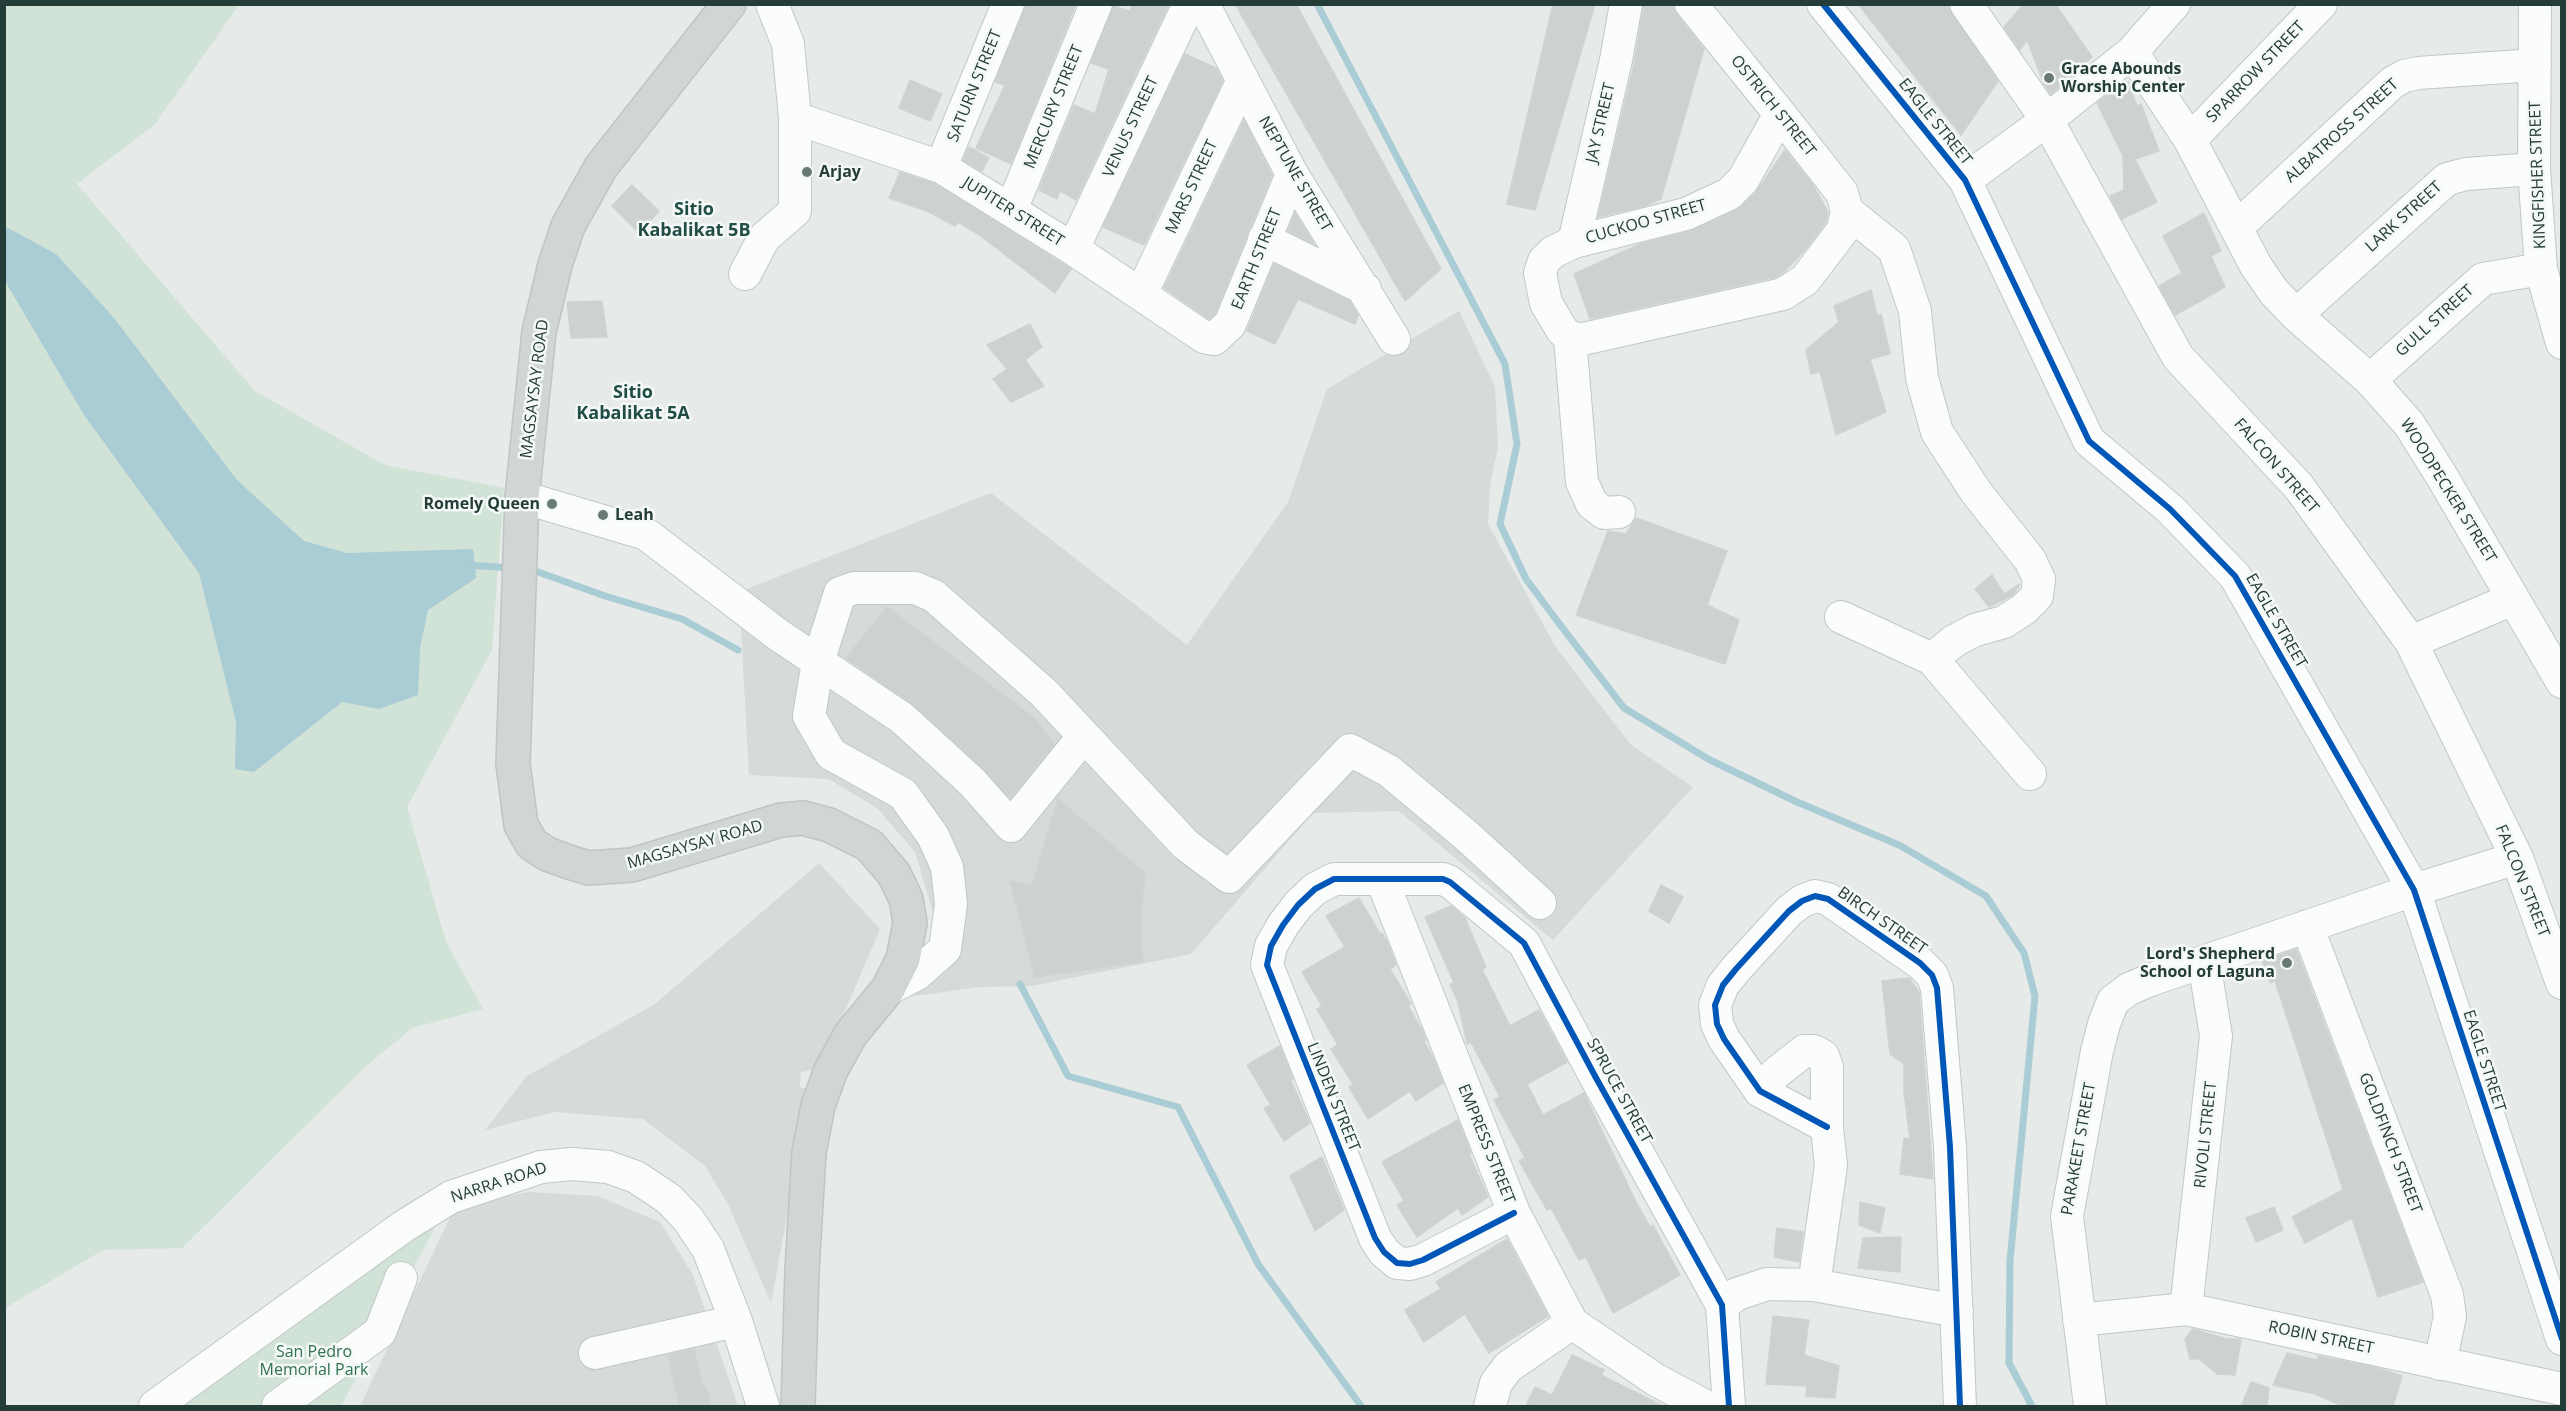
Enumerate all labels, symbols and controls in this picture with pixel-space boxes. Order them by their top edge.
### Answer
street label: SPARROW STREET [2203,17,2309,127]
street label: SATURN STREET [944,27,1006,145]
street label: MERCURY STREET [1020,42,1088,172]
street label: OSTRICH STREET [1726,52,1820,160]
place label: Grace Abounds Worship Center [2061,59,2185,97]
marker: Grace Abounds Worship Center [2042,71,2056,85]
street label: VENUS STREET [1099,73,1163,181]
street label: EAGLE STREET [1894,75,1976,169]
street label: ALBATROSS STREET [2281,75,2403,187]
street label: JAY STREET [1582,81,1620,165]
street label: KINGFISHER STREET [2526,101,2550,249]
street label: NEPTUNE STREET [1254,113,1336,235]
street label: MARS STREET [1162,137,1222,237]
place label: Arjay [819,162,861,182]
marker: Arjay [800,165,814,179]
street label: JUPITER STREET [959,173,1067,251]
street label: LARK STREET [2362,178,2446,256]
street label: CUCKOO STREET [1583,196,1709,248]
district label: Sitio Kabalikat 5B [638,199,750,242]
street label: EARTH STREET [1228,205,1286,313]
street label: GULL STREET [2392,281,2478,361]
street label: MAGSAYSAY ROAD [517,318,553,460]
district label: Sitio Kabalikat 5A [576,382,690,424]
street label: FALCON STREET [2230,415,2322,517]
street label: WOODPECKER STREET [2396,415,2500,567]
place label: Romely Queen [424,494,540,514]
marker: Romely Queen [545,497,559,511]
place label: Leah [615,505,654,525]
marker: Leah [596,508,610,522]
street label: EAGLE STREET [2241,570,2311,672]
street label: MAGSAYSAY ROAD [625,816,765,874]
street label: FALCON STREET [2491,822,2553,940]
street label: BIRCH STREET [1834,883,1930,959]
place label: Lord's Shepherd School of Laguna [2140,944,2275,982]
marker: Lord's Shepherd School of Laguna [2280,956,2294,970]
street label: EAGLE STREET [2458,1008,2510,1114]
street label: SPRUCE STREET [1582,1035,1656,1147]
street label: LINDEN STREET [1302,1040,1364,1154]
street label: GOLDFINCH STREET [2354,1070,2426,1216]
street label: EMPRESS STREET [1453,1081,1519,1207]
street label: PARAKEET STREET [2058,1081,2100,1217]
street label: RIVOLI STREET [2191,1081,2221,1189]
street label: NARRA ROAD [448,1158,550,1208]
street label: ROBIN STREET [2266,1317,2376,1359]
park label: San Pedro Memorial Park [260,1342,368,1380]

